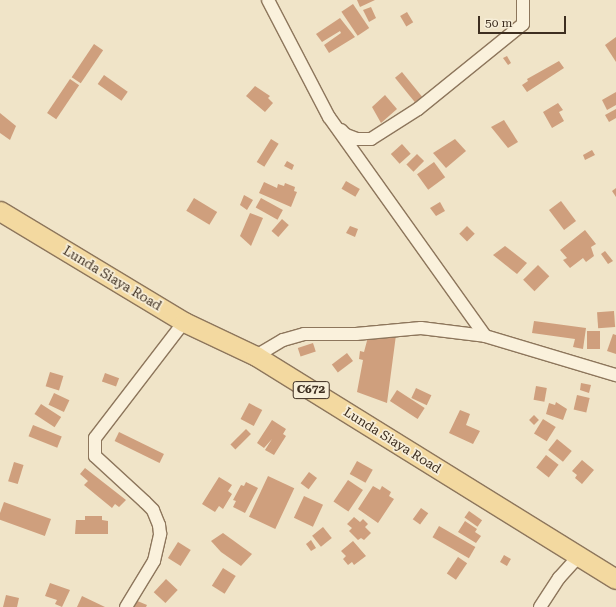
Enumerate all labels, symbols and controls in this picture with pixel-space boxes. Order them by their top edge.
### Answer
scale bar [480,8,568,34]
text: 50 m [485,16,512,30]
street label: Lunda Siaya Road [60,244,164,314]
road number: C672 [292,380,330,400]
street label: Lunda Siaya Road [340,405,444,477]

